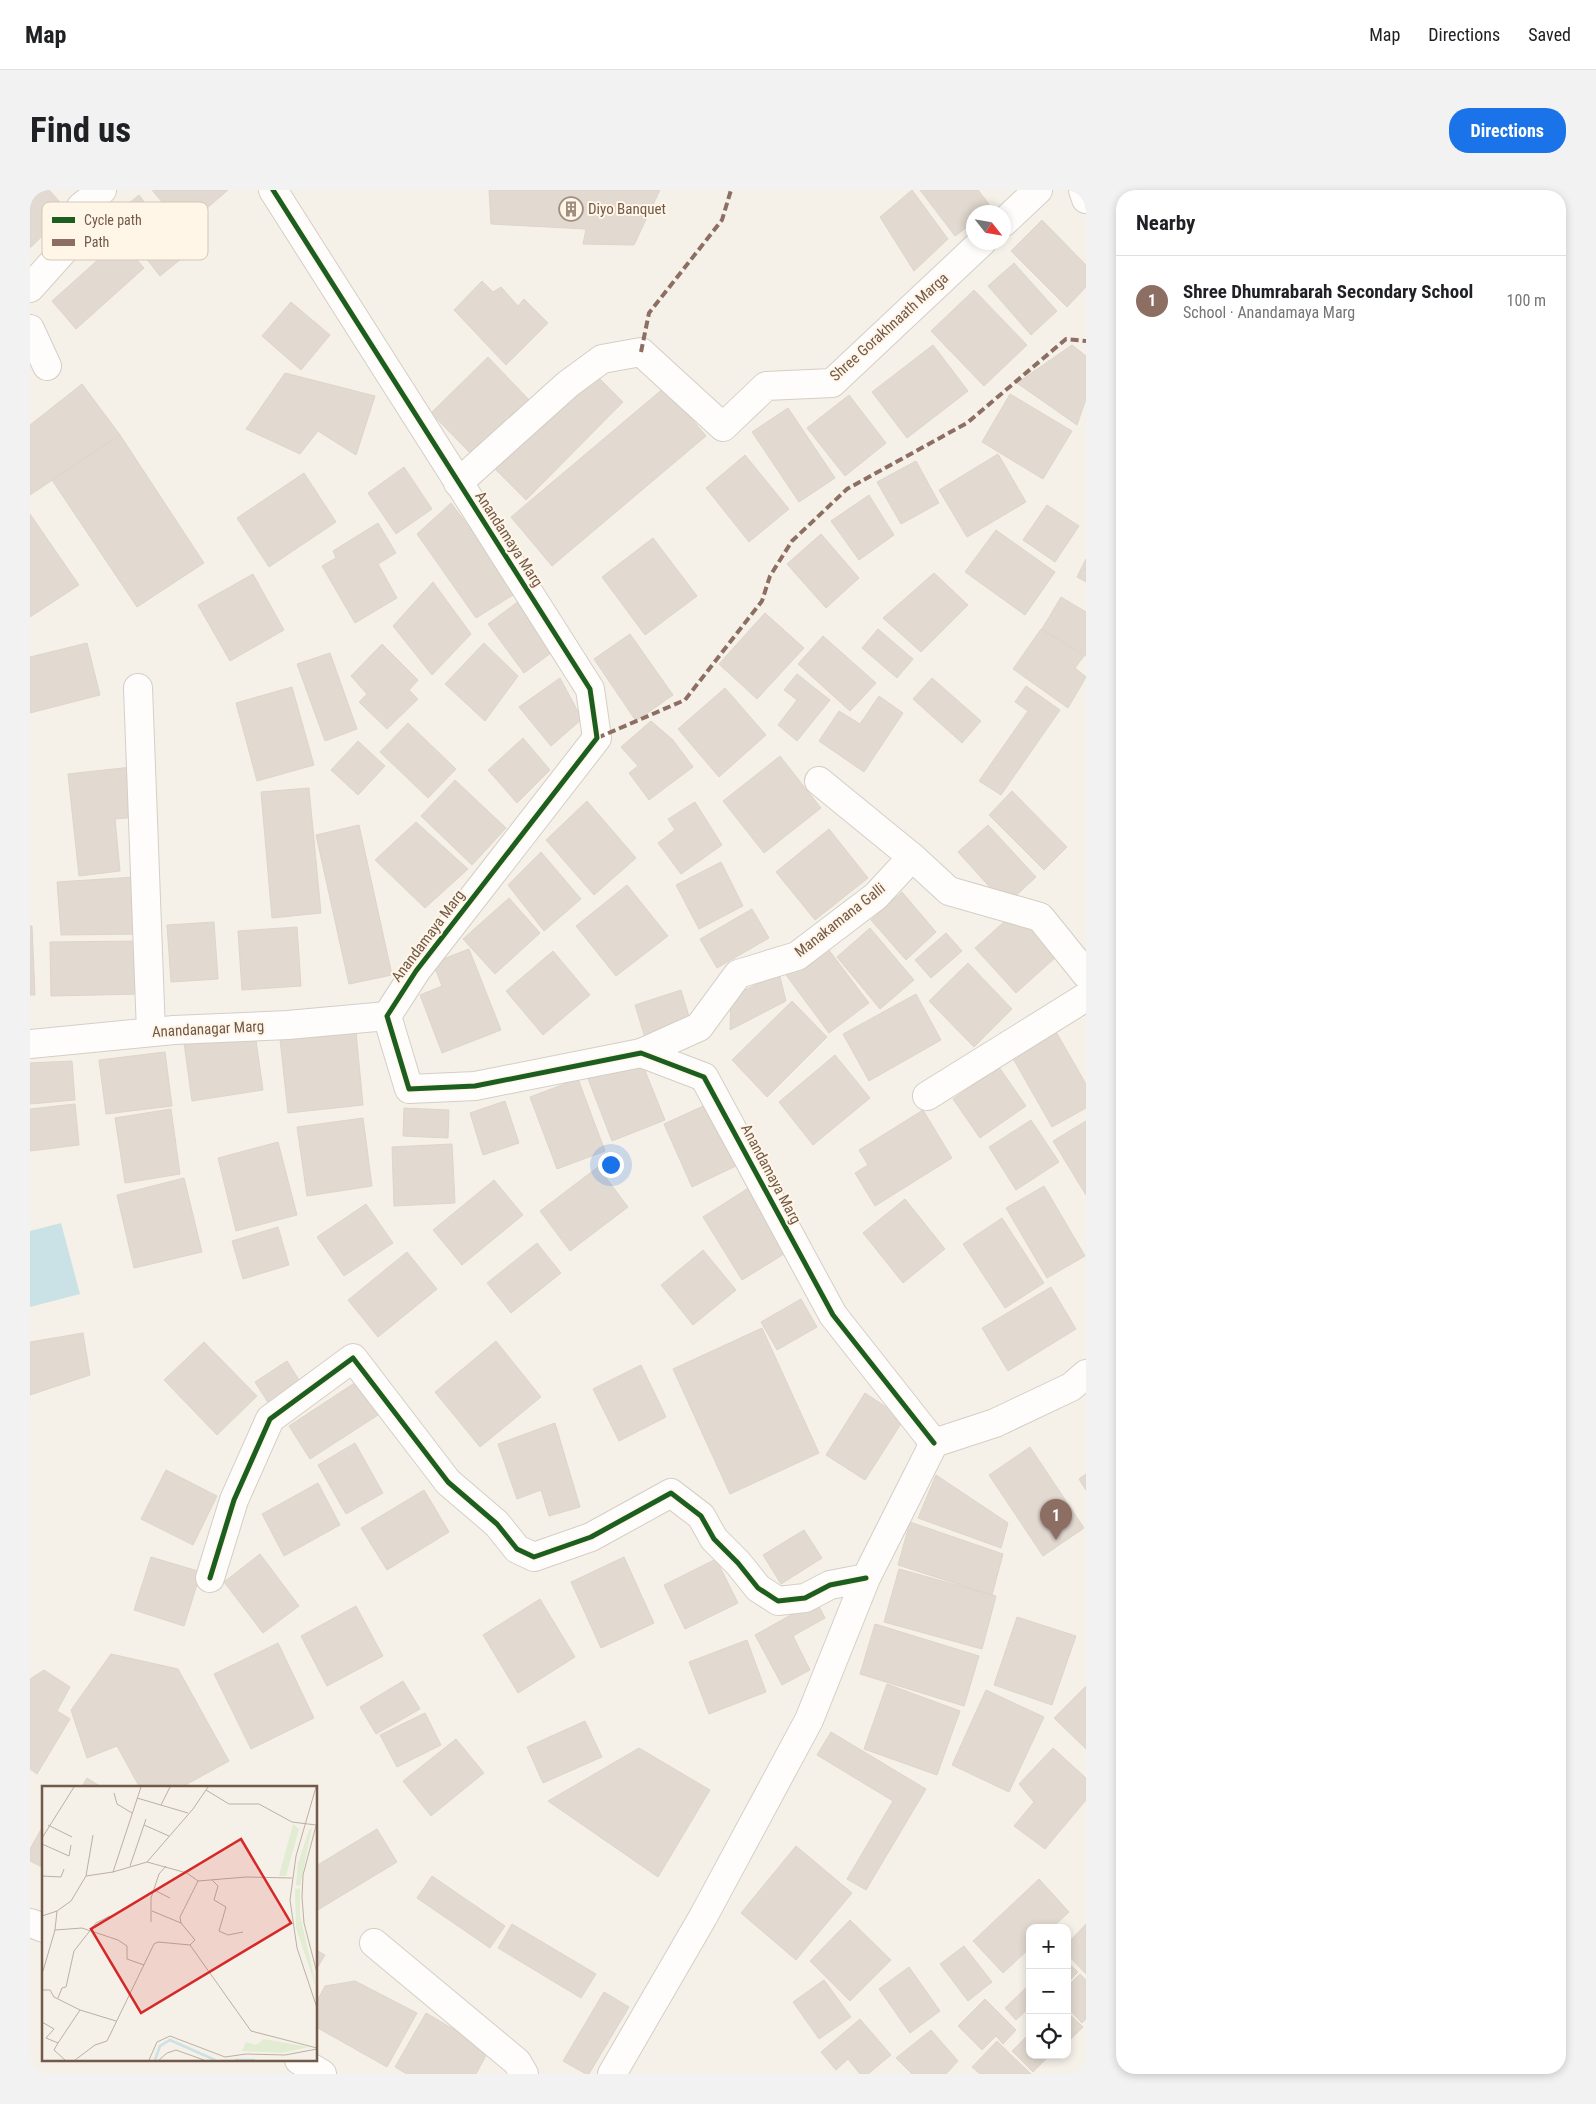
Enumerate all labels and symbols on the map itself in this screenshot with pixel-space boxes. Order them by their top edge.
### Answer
building icon: Diyo Banquet [558,196,584,222]
place label: Diyo Banquet [588,200,666,218]
legend [42,202,208,260]
north arrow [966,205,1011,250]
text: Cycle path [84,212,142,228]
text: Path [84,234,109,250]
street label: Shree Gorakhnaath Marga [826,269,952,385]
street label: Anandamaya Marg [471,488,547,590]
street label: Manakamana Galli [791,879,889,961]
street label: Anandamaya Marg [388,886,468,986]
street label: Anandanagar Marg [151,1017,265,1041]
street label: Anandamaya Marg [737,1121,805,1227]
your location [598,1152,624,1178]
pin: 1 [1040,1499,1072,1540]
inset map [42,1786,318,2062]

